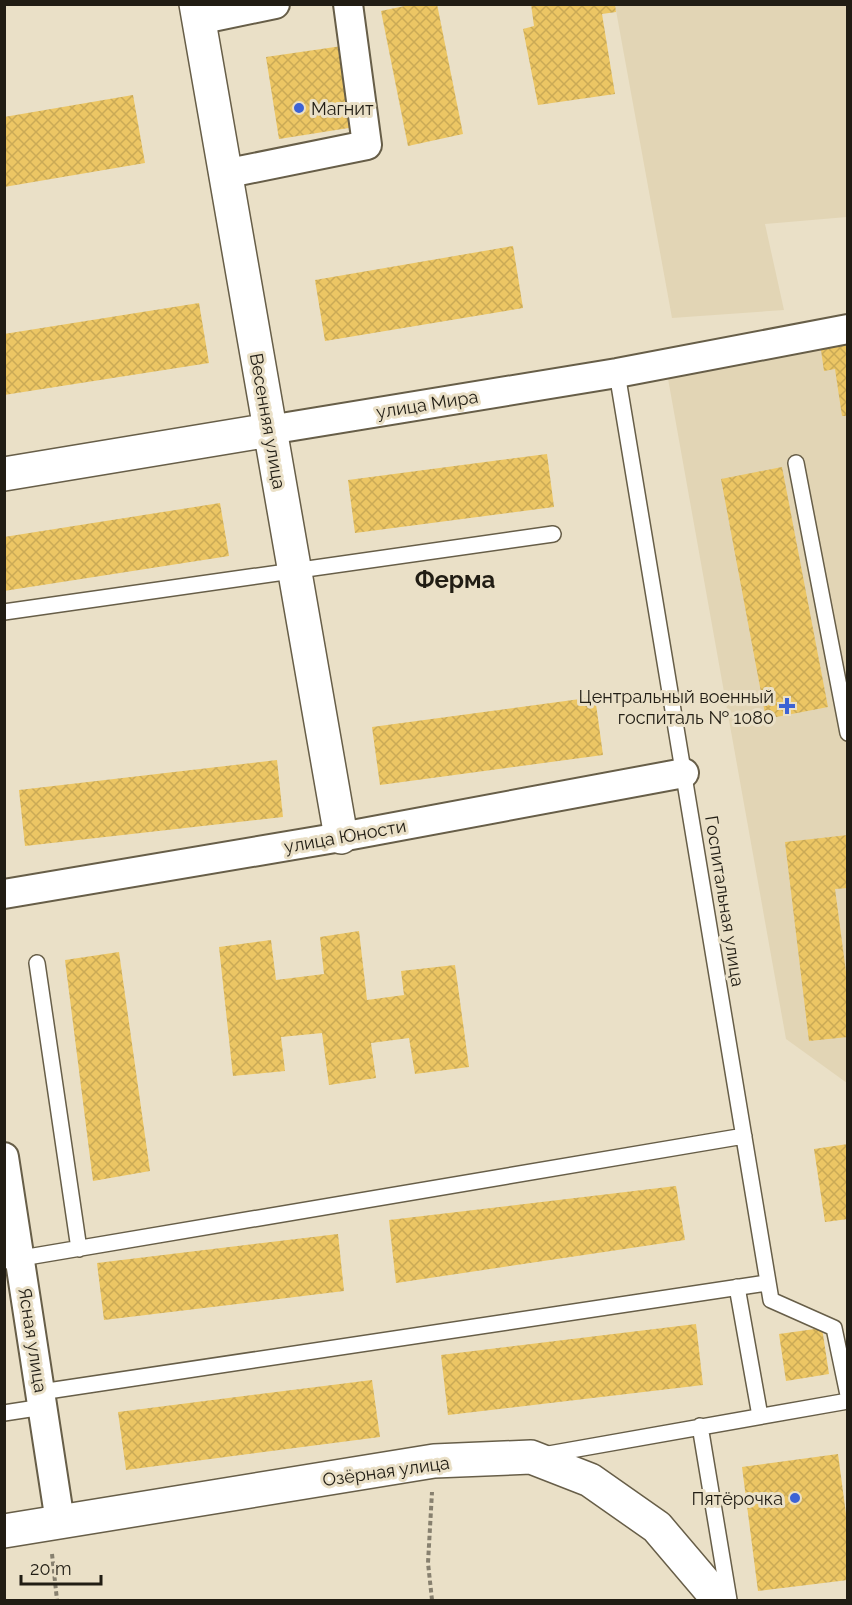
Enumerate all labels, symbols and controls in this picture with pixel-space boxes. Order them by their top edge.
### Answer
place label: Магнит [311,98,374,119]
marker: Магнит [292,101,306,115]
street label: Весенняя улица [246,351,290,491]
street label: улица Мира [375,386,479,422]
district label: Ферма [415,565,496,594]
place label: Центральный военный госпиталь № 1080 [578,686,774,728]
marker: Центральный военный госпиталь № 1080 [778,697,796,715]
street label: Госпитальная улица [701,814,749,988]
street label: улица Юности [282,815,408,857]
street label: Ясная улица [14,1286,52,1394]
street label: Озёрная улица [321,1452,451,1490]
place label: Пятёрочка [691,1488,783,1509]
marker: Пятёрочка [788,1491,802,1505]
scale bar [21,1548,100,1586]
text: 20 m [30,1558,72,1579]

